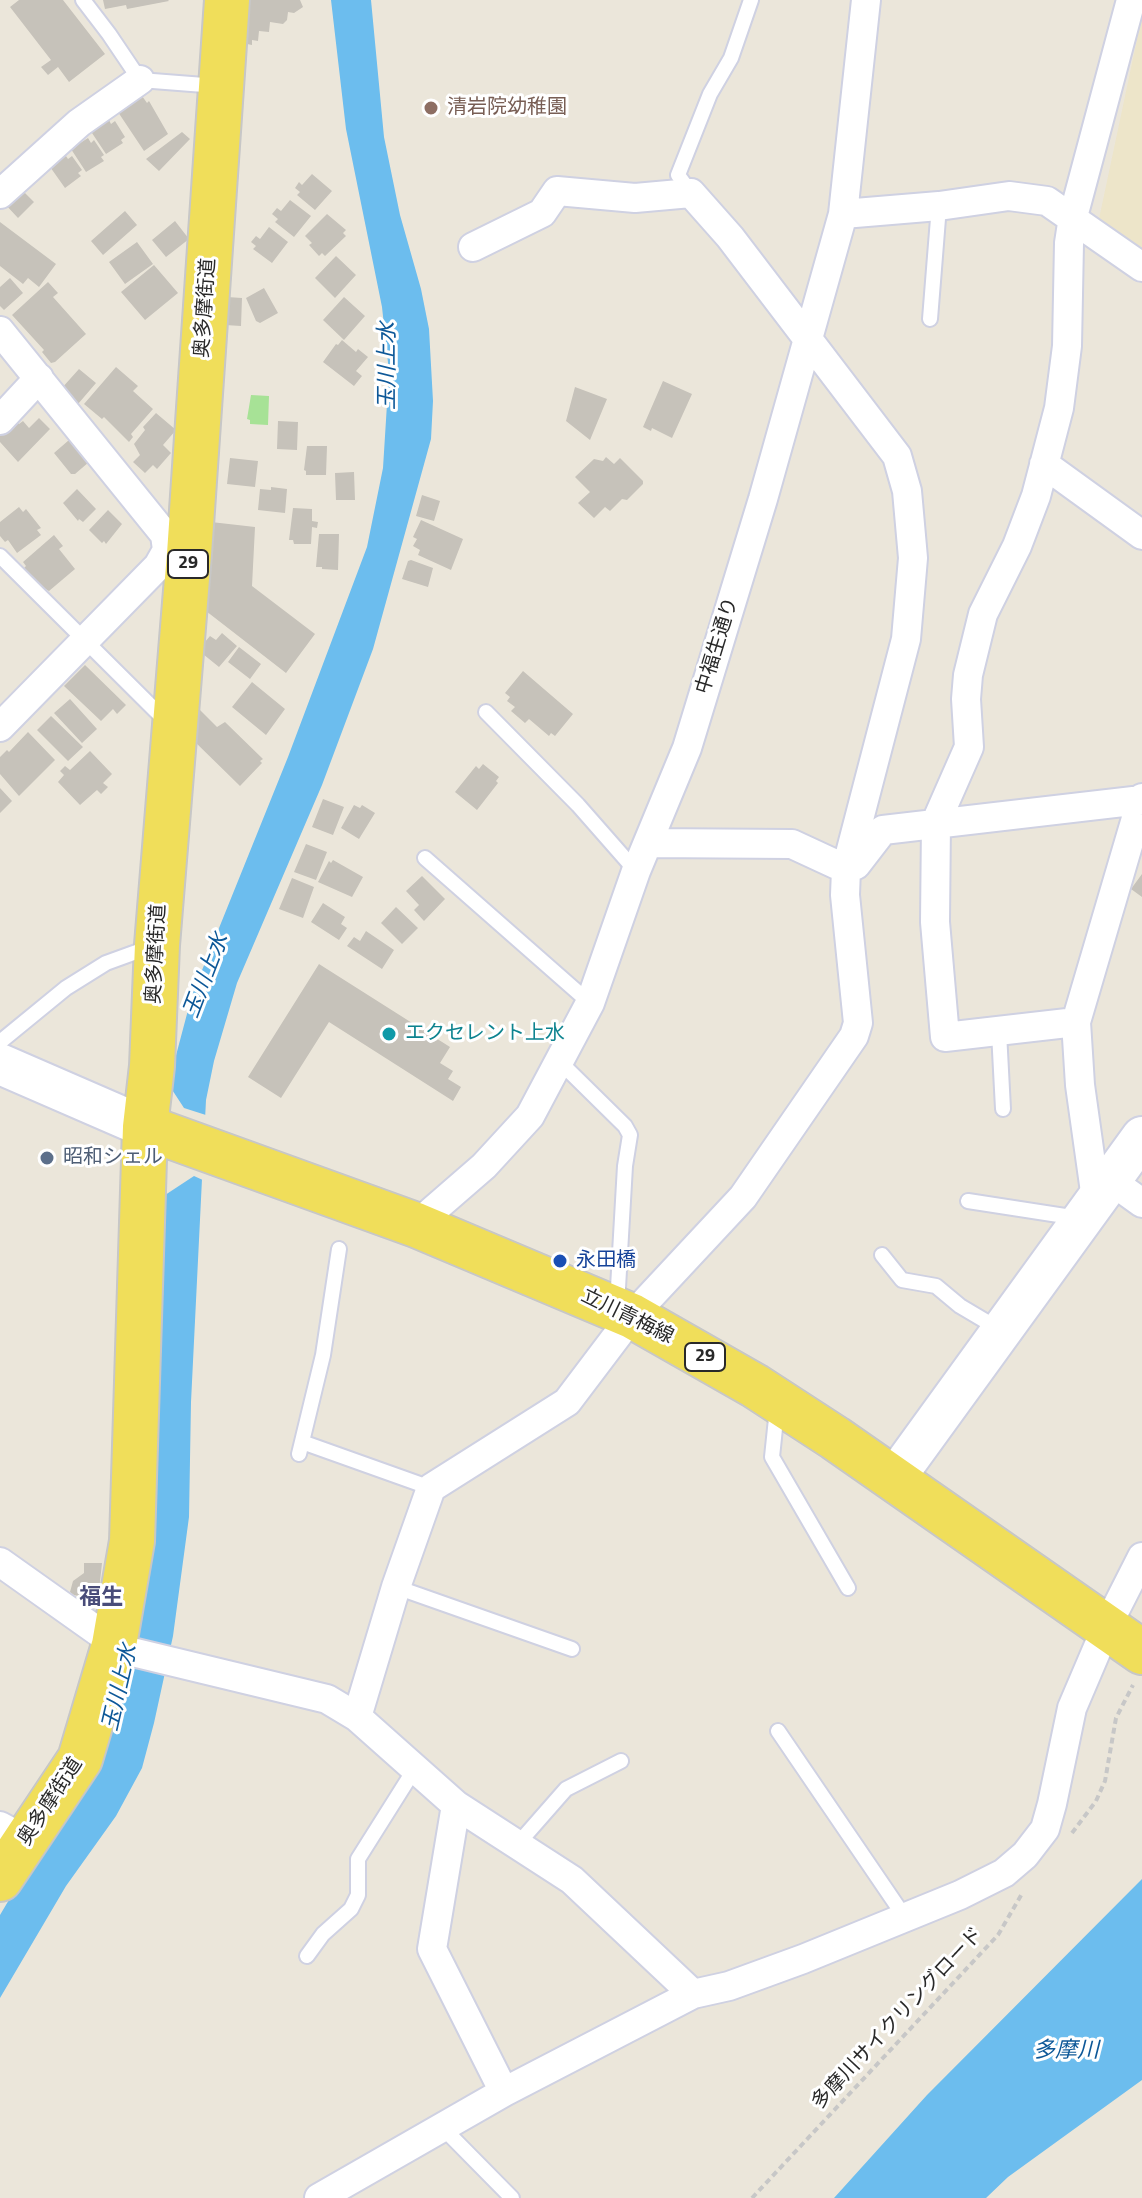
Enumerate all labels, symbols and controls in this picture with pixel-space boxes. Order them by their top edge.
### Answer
place label: 清岩院幼稚園 [447,96,567,120]
marker: 清岩院幼稚園 [422,99,440,117]
street label: 奥多摩街道 [191,257,221,359]
water label: 玉川上水 [376,322,402,410]
road number: 29 [168,550,208,578]
street label: 中福生通り [692,595,744,697]
street label: 奥多摩街道 [142,903,172,1005]
water label: 玉川上水 [179,930,235,1022]
place label: エクセレント上水 [405,1022,565,1046]
marker: エクセレント上水 [380,1025,398,1043]
place label: 昭和シェル [63,1146,163,1170]
marker: 昭和シェル [38,1149,56,1167]
place label: 永田橋 [576,1249,636,1273]
marker: 永田橋 [551,1252,569,1270]
street label: 立川青梅線 [577,1284,677,1350]
road number: 29 [685,1343,725,1371]
district label: 福生 [79,1586,123,1612]
water label: 玉川上水 [98,1642,144,1734]
street label: 奥多摩街道 [14,1754,88,1850]
street label: 多摩川サイクリングロード [807,1923,989,2115]
water label: 多摩川 [1033,2039,1099,2065]

